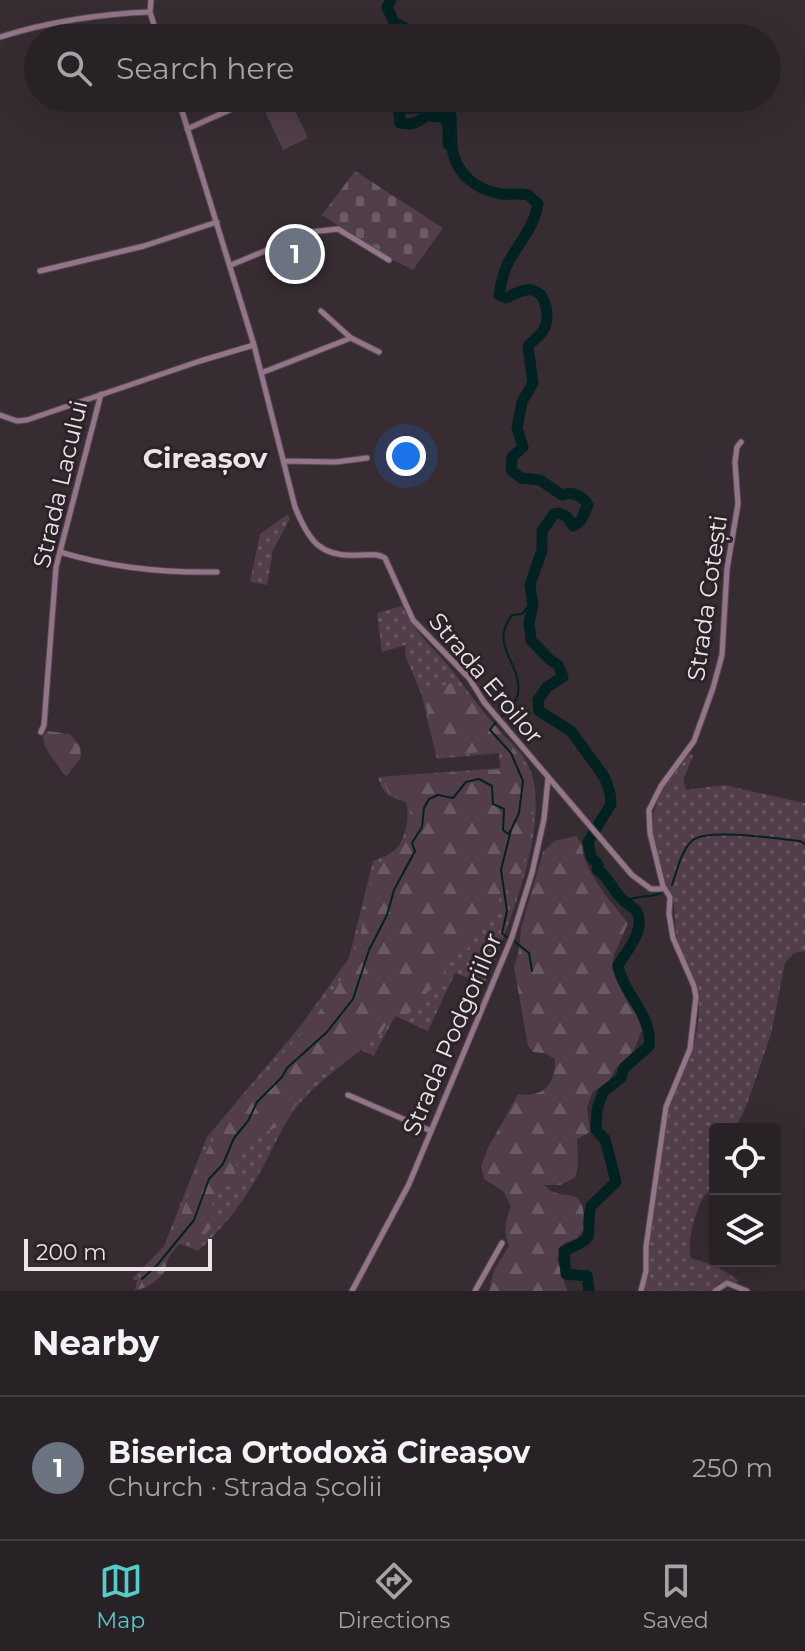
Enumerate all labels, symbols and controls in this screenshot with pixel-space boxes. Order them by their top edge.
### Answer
search box [24,24,781,112]
icon: search [52,46,96,90]
text: Search here [116,50,294,87]
pin: 1 [269,224,321,284]
street label: Strada Lacului [27,397,93,571]
your location [386,436,426,476]
district label: Cireașov [143,441,268,475]
street label: Strada Cotești [681,513,733,683]
street label: Strada Eroilor [423,607,549,749]
street label: Strada Podgoriilor [396,928,508,1140]
map controls [709,1123,781,1267]
button: locate [709,1123,781,1195]
button: layers [709,1195,781,1267]
scale bar [24,1235,212,1271]
text: 200 m [36,1239,107,1266]
text: Nearby [32,1322,159,1364]
text: Biserica Ortodoxă Cireașov [108,1434,530,1471]
text: 1 [53,1452,63,1484]
text: 250 m [692,1452,773,1484]
text: Church · Strada Școlii [108,1471,382,1503]
tab: Map [96,1559,145,1634]
tab: Directions [338,1559,450,1634]
tab: Saved [643,1559,709,1634]

